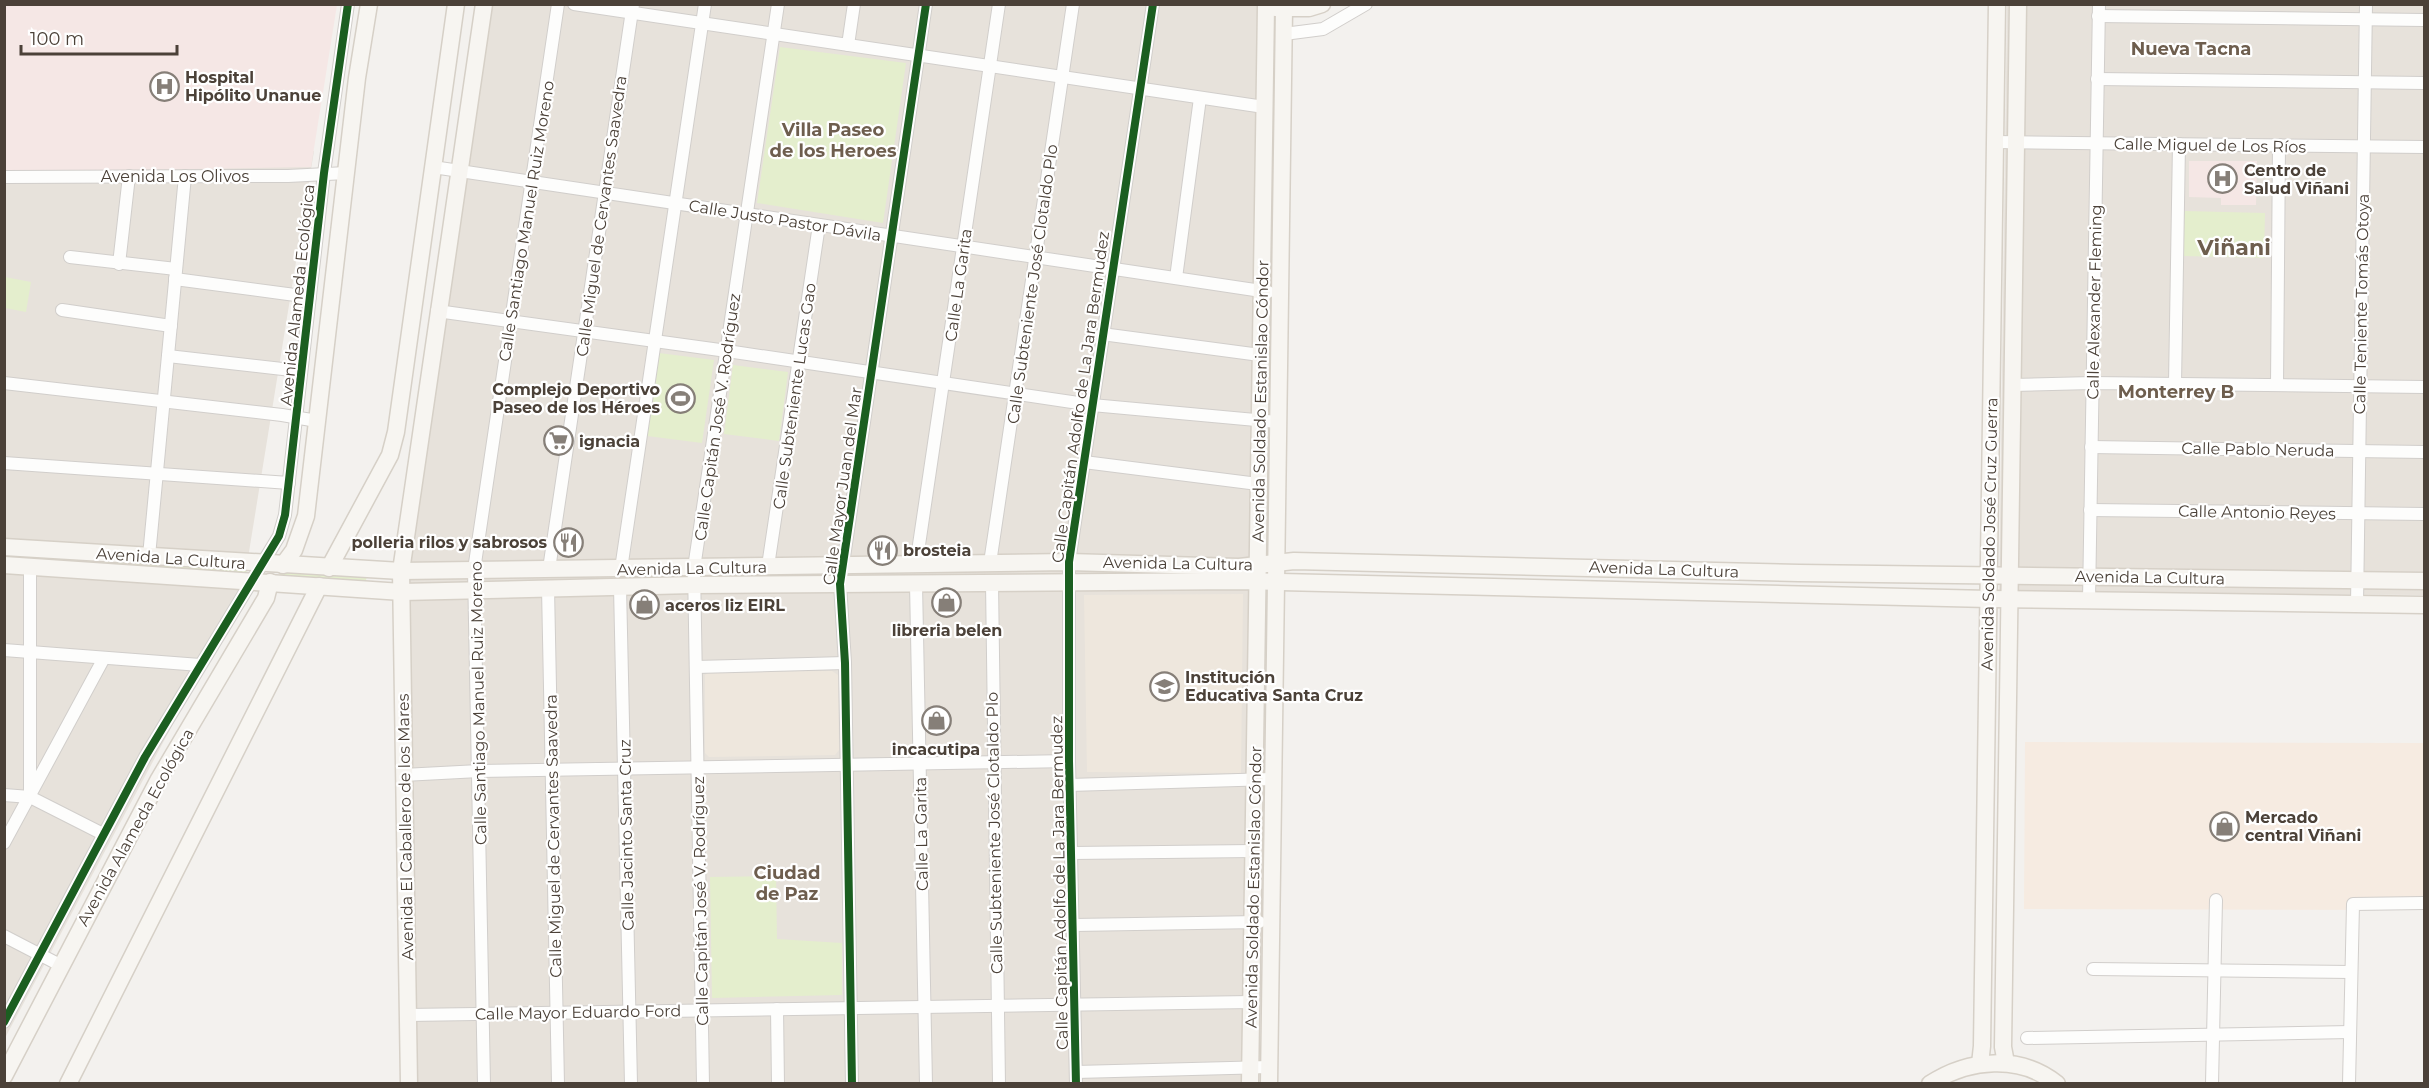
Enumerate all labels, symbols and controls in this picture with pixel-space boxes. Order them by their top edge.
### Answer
scale bar [21,18,177,56]
text: 100 m [30,28,84,50]
district label: Nueva Tacna [2131,38,2251,60]
place label: Hospital Hipólito Unanue [185,68,321,105]
hospital icon: Hospital Hipólito Unanue [148,70,180,102]
street label: Calle Miguel de Cervantes Saavedra [572,74,631,358]
street label: Calle Santiago Manuel Ruiz Moreno [495,79,558,363]
district label: Villa Paseo de los Heroes [770,119,897,162]
street label: Calle Miguel de Los Ríos [2114,134,2306,157]
street label: Calle Subteniente José Clotaldo Plo [1003,143,1062,425]
place label: Centro de Salud Viñani [2244,161,2349,198]
hospital icon: Centro de Salud Viñani [2207,163,2239,195]
street label: Avenida Los Olivos [101,167,249,186]
street label: Avenida Alameda Ecológica [276,183,319,407]
street label: Calle Teniente Tomás Otoya [2350,193,2373,415]
street label: Calle Justo Pastor Dávila [687,196,883,245]
street label: Calle Alexander Fleming [2083,204,2106,400]
street label: Calle La Garita [941,227,976,343]
street label: Calle Capitán Adolfo de La Jara Bermudez [1048,230,1113,564]
district label: Viñani [2196,234,2271,261]
street label: Avenida Soldado Estanislao Cóndor [1249,260,1272,542]
street label: Calle Subteniente Lucas Gao [769,282,820,510]
street label: Calle Capitán José V. Rodríguez [691,292,744,542]
place label: Complejo Deportivo Paseo de los Héroes [492,380,660,417]
district label: Monterrey B [2118,381,2235,403]
sports icon: Complejo Deportivo Paseo de los Héroes [665,382,697,414]
street label: Calle Mayor Juan del Mar [819,386,866,586]
street label: Avenida Soldado José Cruz Guerra [1978,397,2001,671]
supermarket icon: ignacia [542,425,574,457]
place label: ignacia [579,432,640,451]
street label: Calle Pablo Neruda [2181,439,2335,460]
street label: Calle Antonio Reyes [2178,502,2336,523]
restaurant icon: polleria rilos y sabrosos [552,526,584,558]
place label: polleria rilos y sabrosos [352,533,547,552]
restaurant icon: brosteia [866,534,898,566]
place label: brosteia [903,541,971,560]
street label: Avenida La Cultura [95,544,247,573]
street label: Avenida La Cultura [1103,553,1253,574]
street label: Avenida La Cultura [1589,557,1739,582]
street label: Avenida La Cultura [617,558,767,579]
street label: Calle Santiago Manuel Ruiz Moreno [467,561,490,845]
street label: Avenida La Cultura [2075,567,2225,588]
shop icon: libreria belen [931,586,963,618]
shop icon: aceros liz EIRL [628,589,660,621]
place label: aceros liz EIRL [665,596,785,615]
place label: libreria belen [892,621,1002,640]
place label: Institución Educativa Santa Cruz [1185,668,1363,705]
school or university icon: Institución Educativa Santa Cruz [1148,670,1180,702]
street label: Calle Subteniente José Clotaldo Plo [983,692,1006,974]
street label: Avenida El Caballero de los Mares [394,693,417,961]
street label: Calle Miguel de Cervantes Saavedra [542,694,565,978]
shop icon: incacutipa [920,705,952,737]
street label: Calle Capitán Adolfo de La Jara Bermudez [1047,716,1072,1050]
street label: Avenida Alameda Ecológica [73,725,198,929]
street label: Calle Jacinto Santa Cruz [615,739,638,931]
place label: incacutipa [892,740,980,759]
street label: Avenida Soldado Estanislao Cóndor [1242,746,1265,1028]
street label: Calle Capitán José V. Rodríguez [689,776,712,1026]
street label: Calle La Garita [911,777,932,891]
place label: Mercado central Viñani [2245,808,2361,845]
shop icon: Mercado central Viñani [2208,810,2240,842]
district label: Ciudad de Paz [754,862,820,905]
street label: Calle Mayor Eduardo Ford [475,1001,681,1024]

